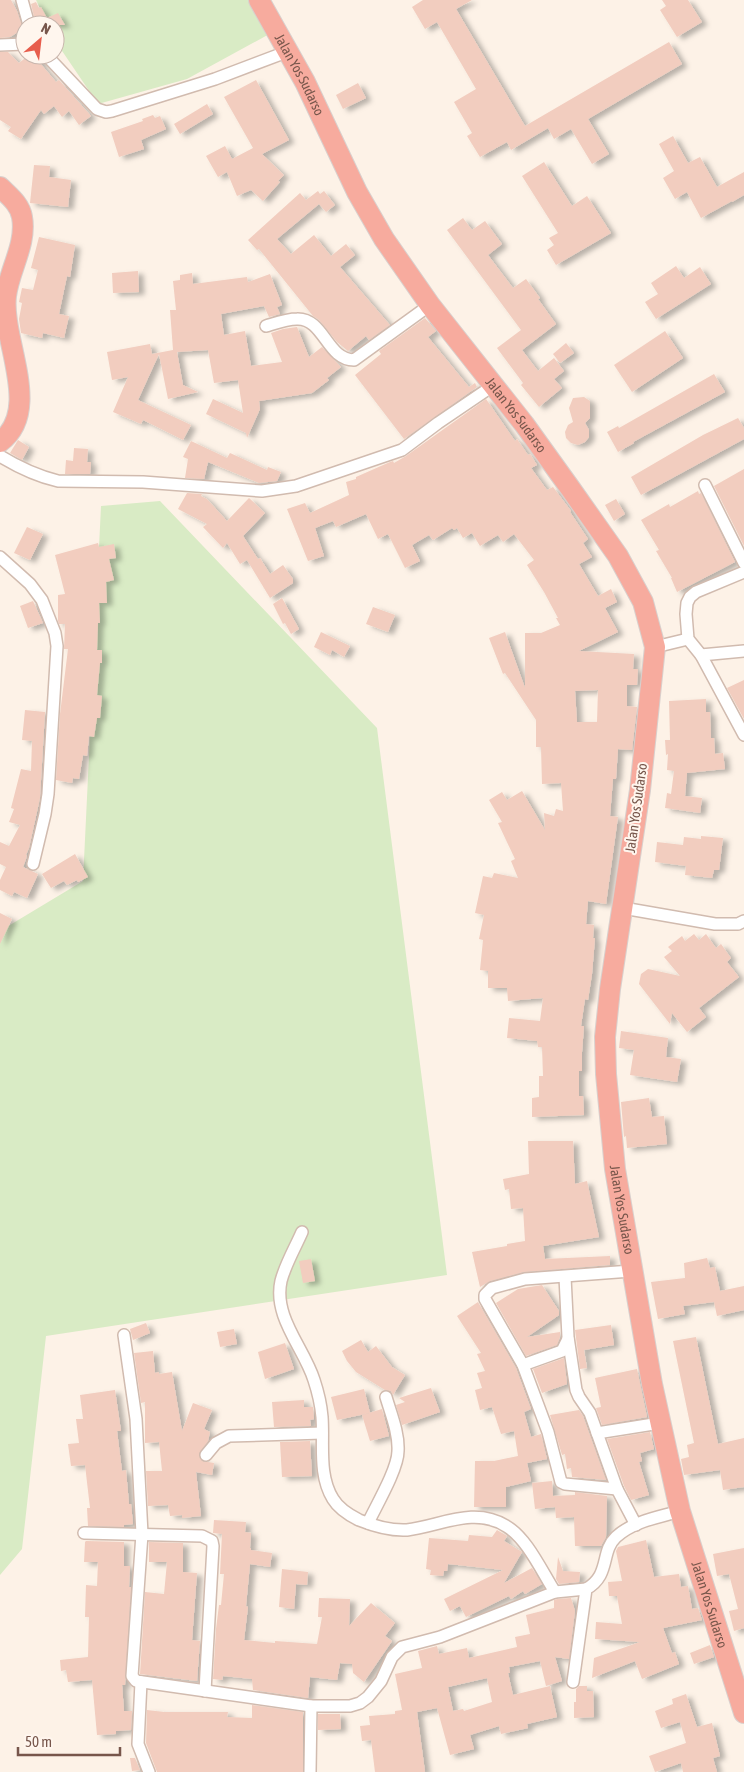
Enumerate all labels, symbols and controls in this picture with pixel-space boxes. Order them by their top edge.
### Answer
north arrow [15,15,65,65]
text: N [39,20,54,38]
street label: Jalan Yos Sudarso [272,31,328,118]
street label: Jalan Yos Sudarso [482,374,550,456]
street label: Jalan Yos Sudarso [622,762,650,854]
street label: Jalan Yos Sudarso [607,1164,638,1256]
street label: Jalan Yos Sudarso [688,1559,731,1650]
scale bar [18,1724,120,1756]
text: 50 m [25,1733,52,1750]

